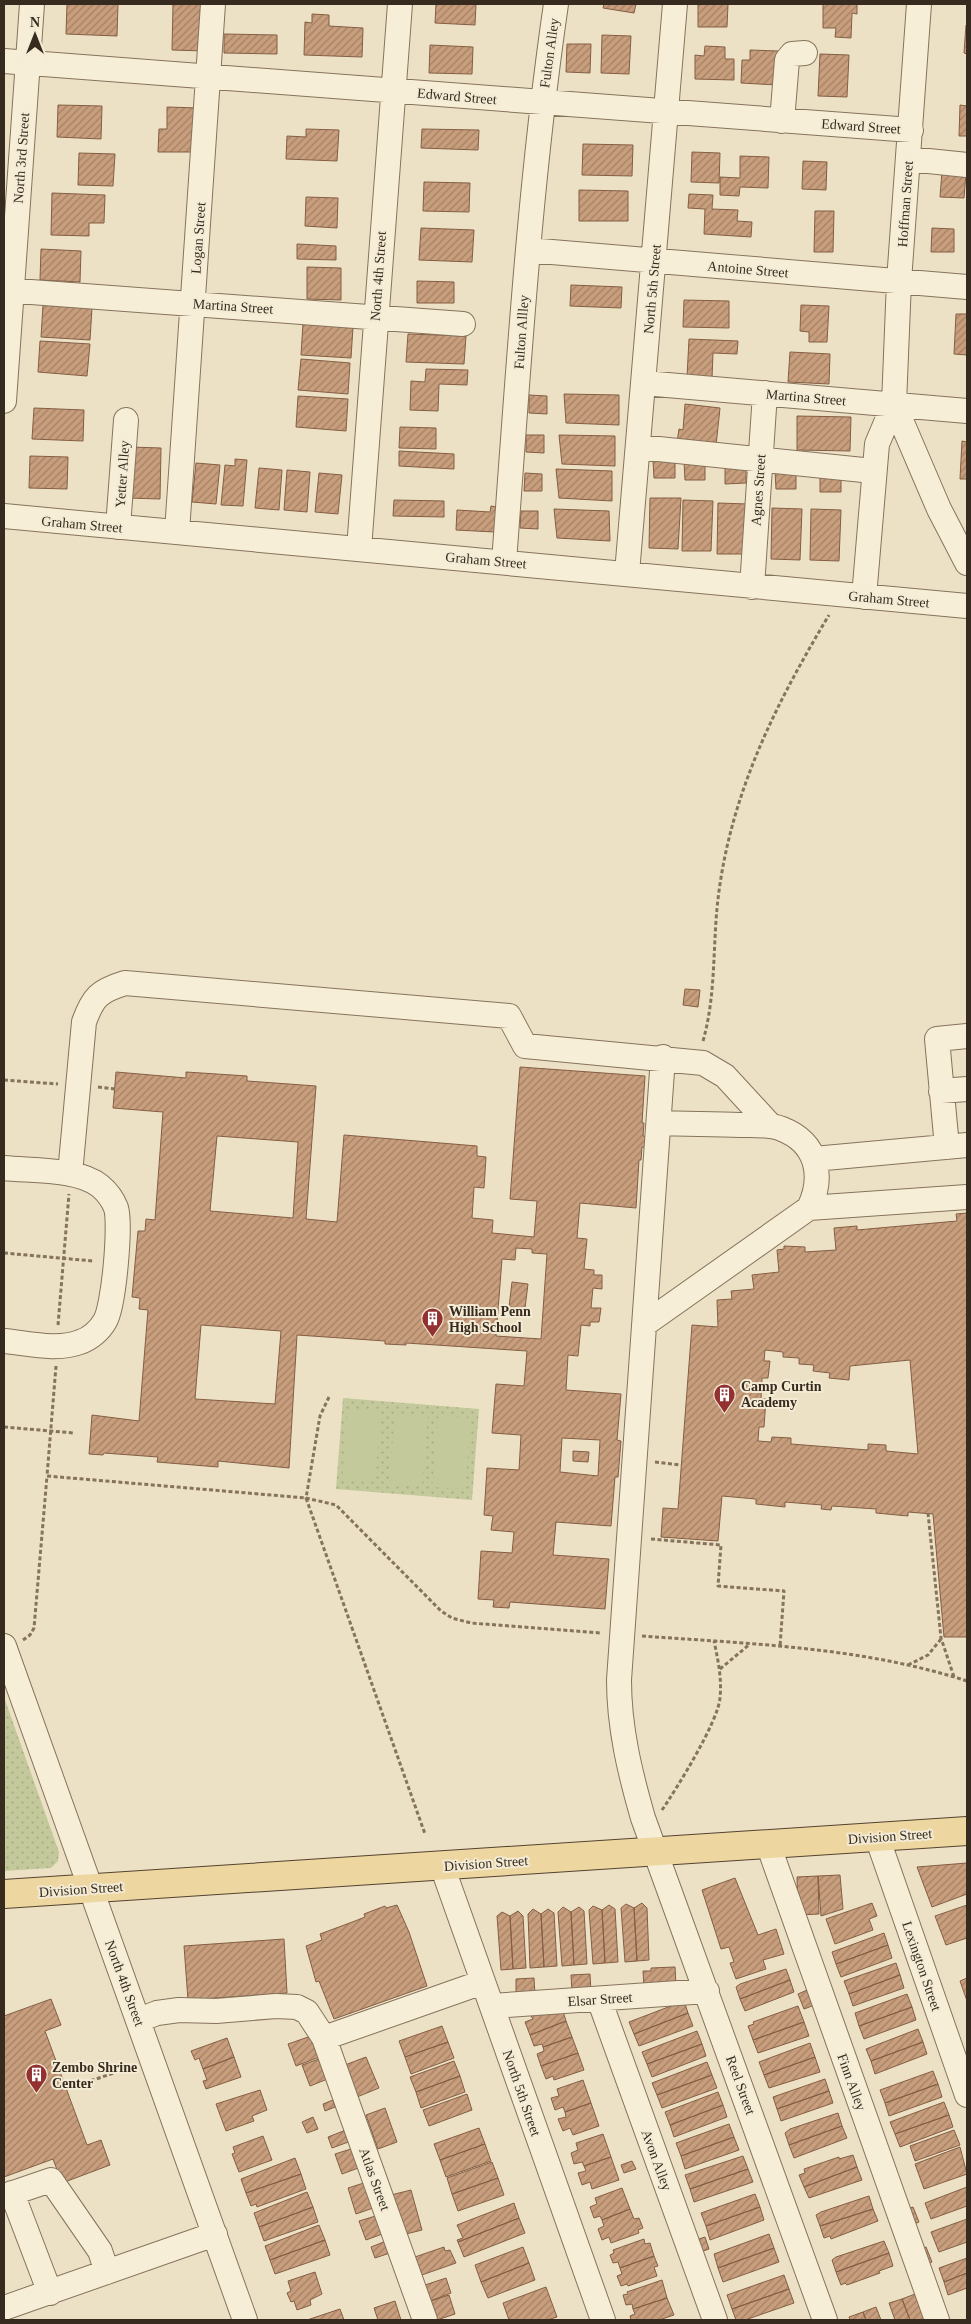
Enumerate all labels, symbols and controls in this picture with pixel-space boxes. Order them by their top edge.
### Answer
north arrow [10,10,60,60]
text: N [30,15,40,30]
street label: Fulton Alley [537,17,562,89]
street label: Edward Street [417,86,497,107]
street label: North 3rd Street [11,112,32,204]
street label: Edward Street [821,116,901,137]
street label: Hoffman Street [895,160,916,248]
street label: Logan Street [189,202,208,274]
street label: North 4th Street [368,230,389,322]
street label: North 5th Street [641,243,664,335]
street label: Antoine Street [707,258,789,281]
street label: Fulton Allley [511,294,532,370]
street label: Martina Street [192,296,274,317]
street label: Martina Street [765,387,847,408]
street label: Yetter Alley [113,440,132,508]
street label: Agnes Street [749,454,768,526]
street label: Graham Street [41,513,123,536]
street label: Graham Street [445,549,527,572]
street label: Graham Street [848,588,930,611]
place label: William Penn High School [449,1304,531,1335]
building icon: William Penn High School [421,1307,445,1338]
place label: Camp Curtin Academy [741,1379,822,1410]
building icon: Camp Curtin Academy [713,1382,737,1413]
street label: Division Street [847,1826,933,1847]
street label: Division Street [443,1853,529,1874]
street label: Division Street [38,1879,124,1900]
street label: Lexington Street [899,1919,944,2013]
street label: North 4th Street [102,1938,147,2028]
street label: Elsar Street [567,1990,633,2009]
street label: North 5th Street [500,2048,543,2138]
street label: Finn Alley [834,2052,869,2113]
street label: Reel Street [723,2054,758,2117]
place label: Zembo Shrine Center [52,2060,137,2091]
building icon: Zembo Shrine Center [24,2063,48,2094]
street label: Avon Alley [639,2128,675,2193]
street label: Atlas Street [356,2146,393,2213]

